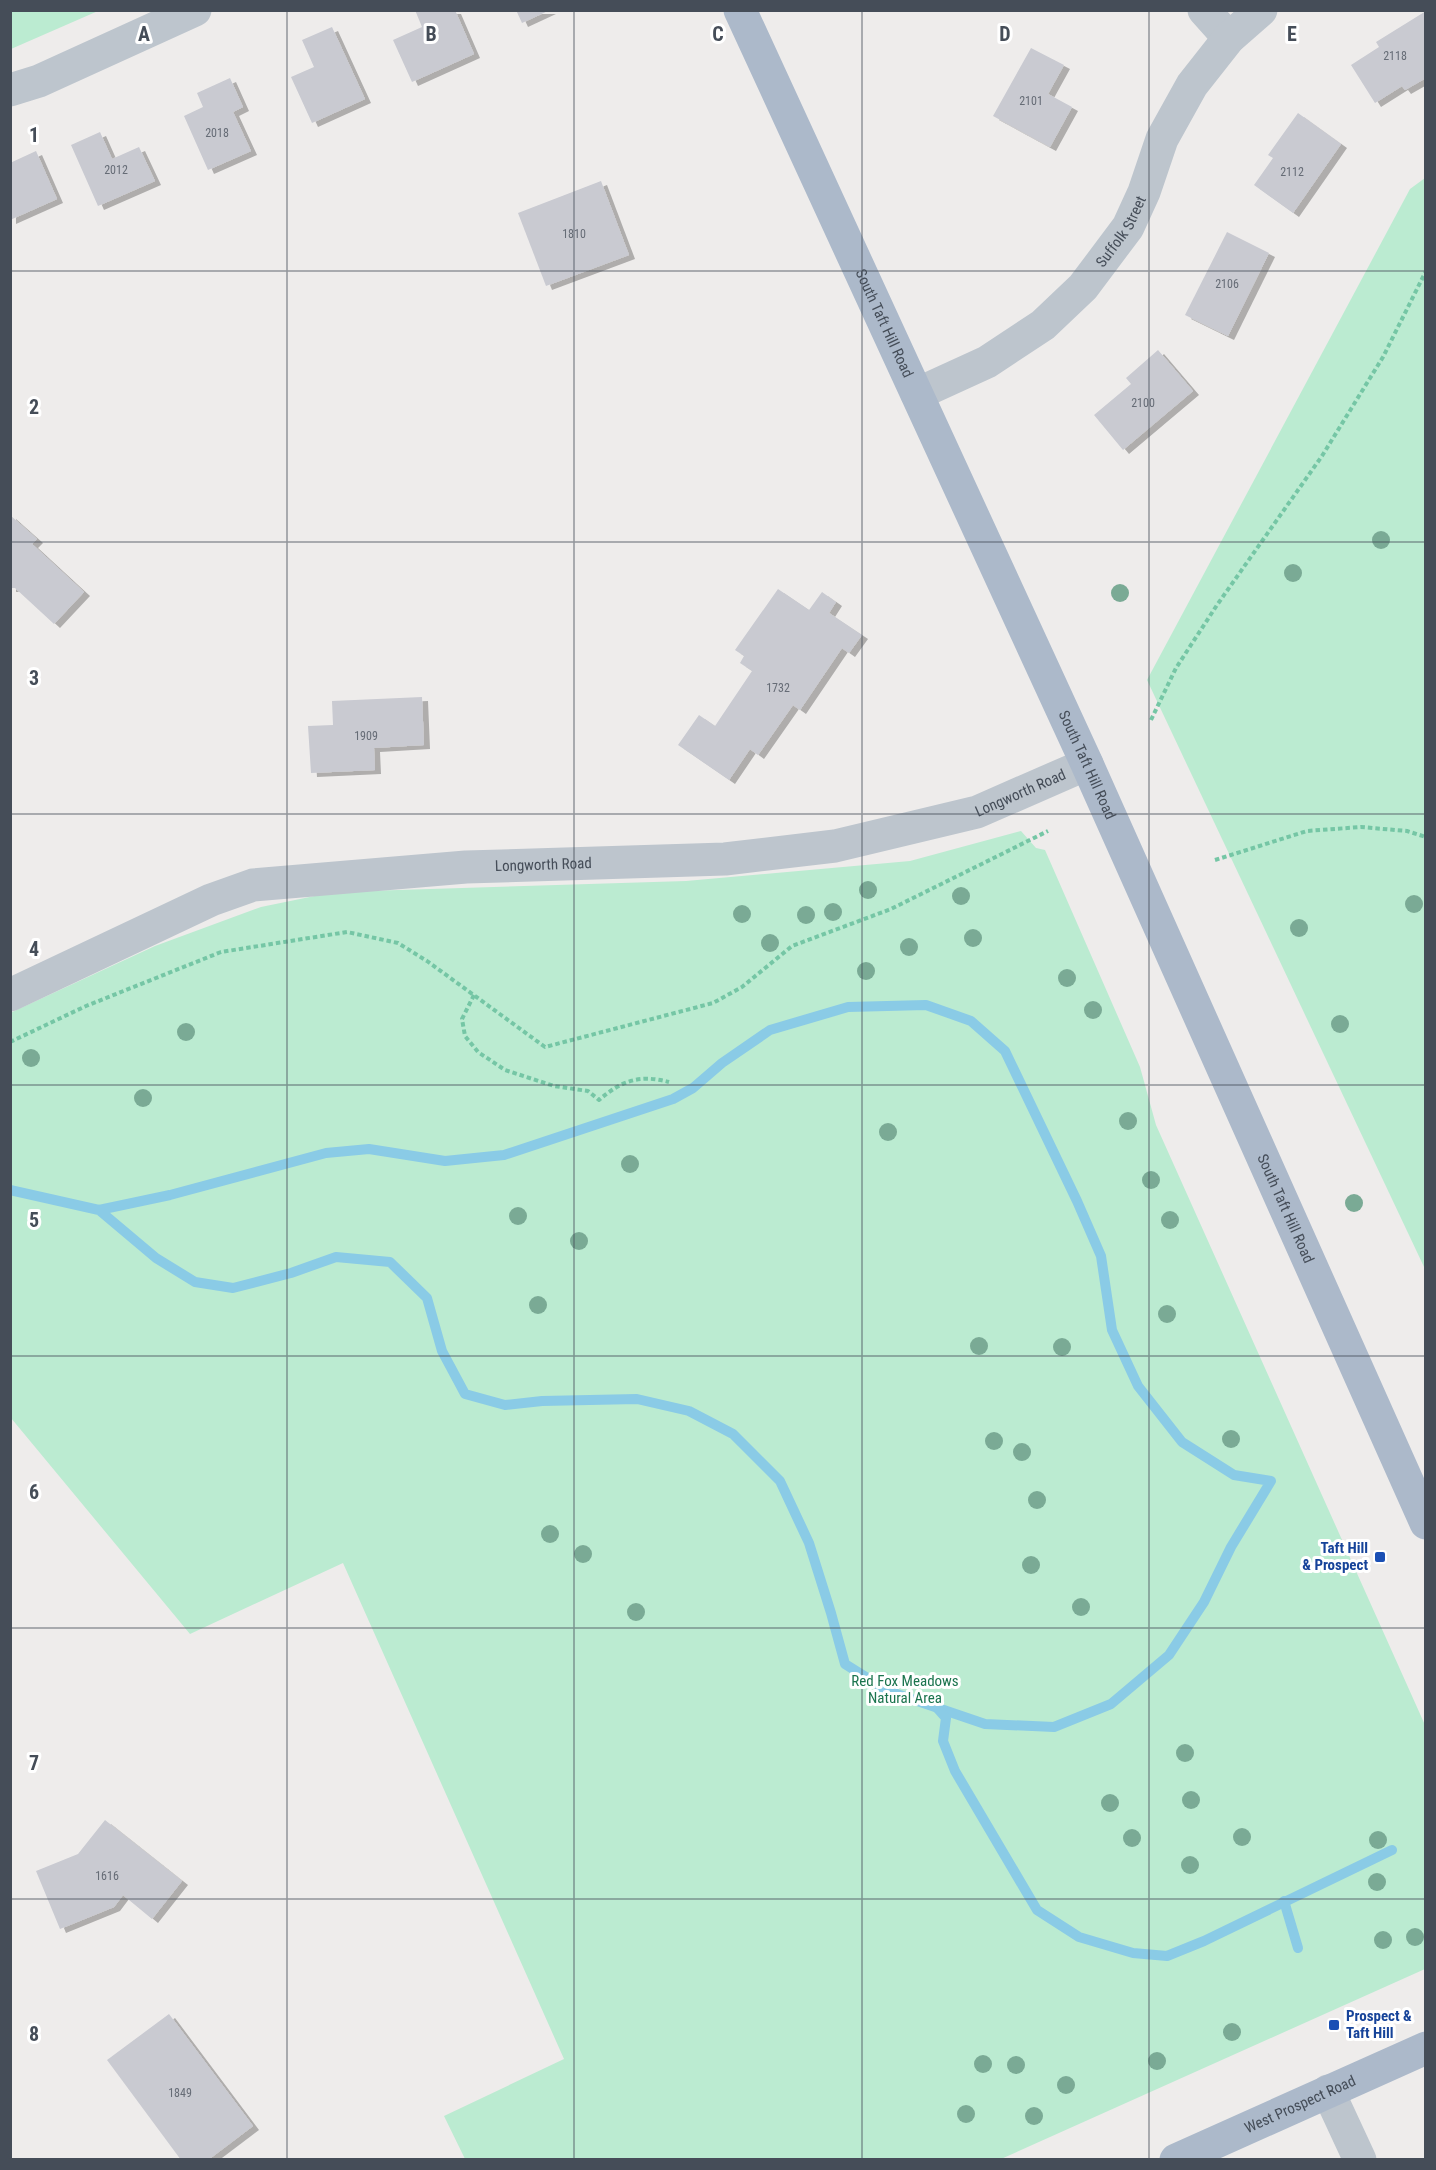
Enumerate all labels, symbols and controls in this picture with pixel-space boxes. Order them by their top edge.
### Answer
text: A [138,22,150,46]
text: B [425,22,437,46]
text: C [712,22,724,46]
text: D [999,22,1011,46]
text: E [1287,22,1297,46]
house number: 2118 [1383,49,1407,63]
house number: 2101 [1019,94,1043,108]
text: 1 [29,123,39,147]
house number: 2018 [205,126,229,140]
house number: 2012 [104,163,128,177]
house number: 2112 [1280,165,1304,179]
street label: Suffolk Street [1092,193,1150,271]
house number: 1810 [562,227,586,241]
street label: South Taft Hill Road [851,266,917,381]
house number: 2106 [1215,277,1239,291]
text: 2 [29,395,39,419]
house number: 2100 [1131,396,1155,410]
text: 3 [29,666,39,690]
house number: 1732 [766,681,790,695]
street label: South Taft Hill Road [1055,708,1120,822]
house number: 1909 [354,729,378,743]
street label: Longworth Road [972,765,1068,821]
street label: Longworth Road [495,854,592,875]
text: 4 [29,937,39,961]
street label: South Taft Hill Road [1253,1151,1318,1266]
text: 5 [29,1208,39,1232]
text: 6 [29,1480,39,1504]
place label: Taft Hill & Prospect [1302,1539,1368,1574]
marker: Taft Hill & Prospect [1373,1550,1387,1564]
park label: Red Fox Meadows Natural Area [851,1672,959,1707]
text: 7 [29,1751,39,1775]
house number: 1616 [95,1869,119,1883]
place label: Prospect & Taft Hill [1346,2007,1412,2042]
marker: Prospect & Taft Hill [1327,2018,1341,2032]
text: 8 [29,2022,39,2046]
street label: West Prospect Road [1242,2072,1358,2137]
house number: 1849 [168,2086,192,2100]

